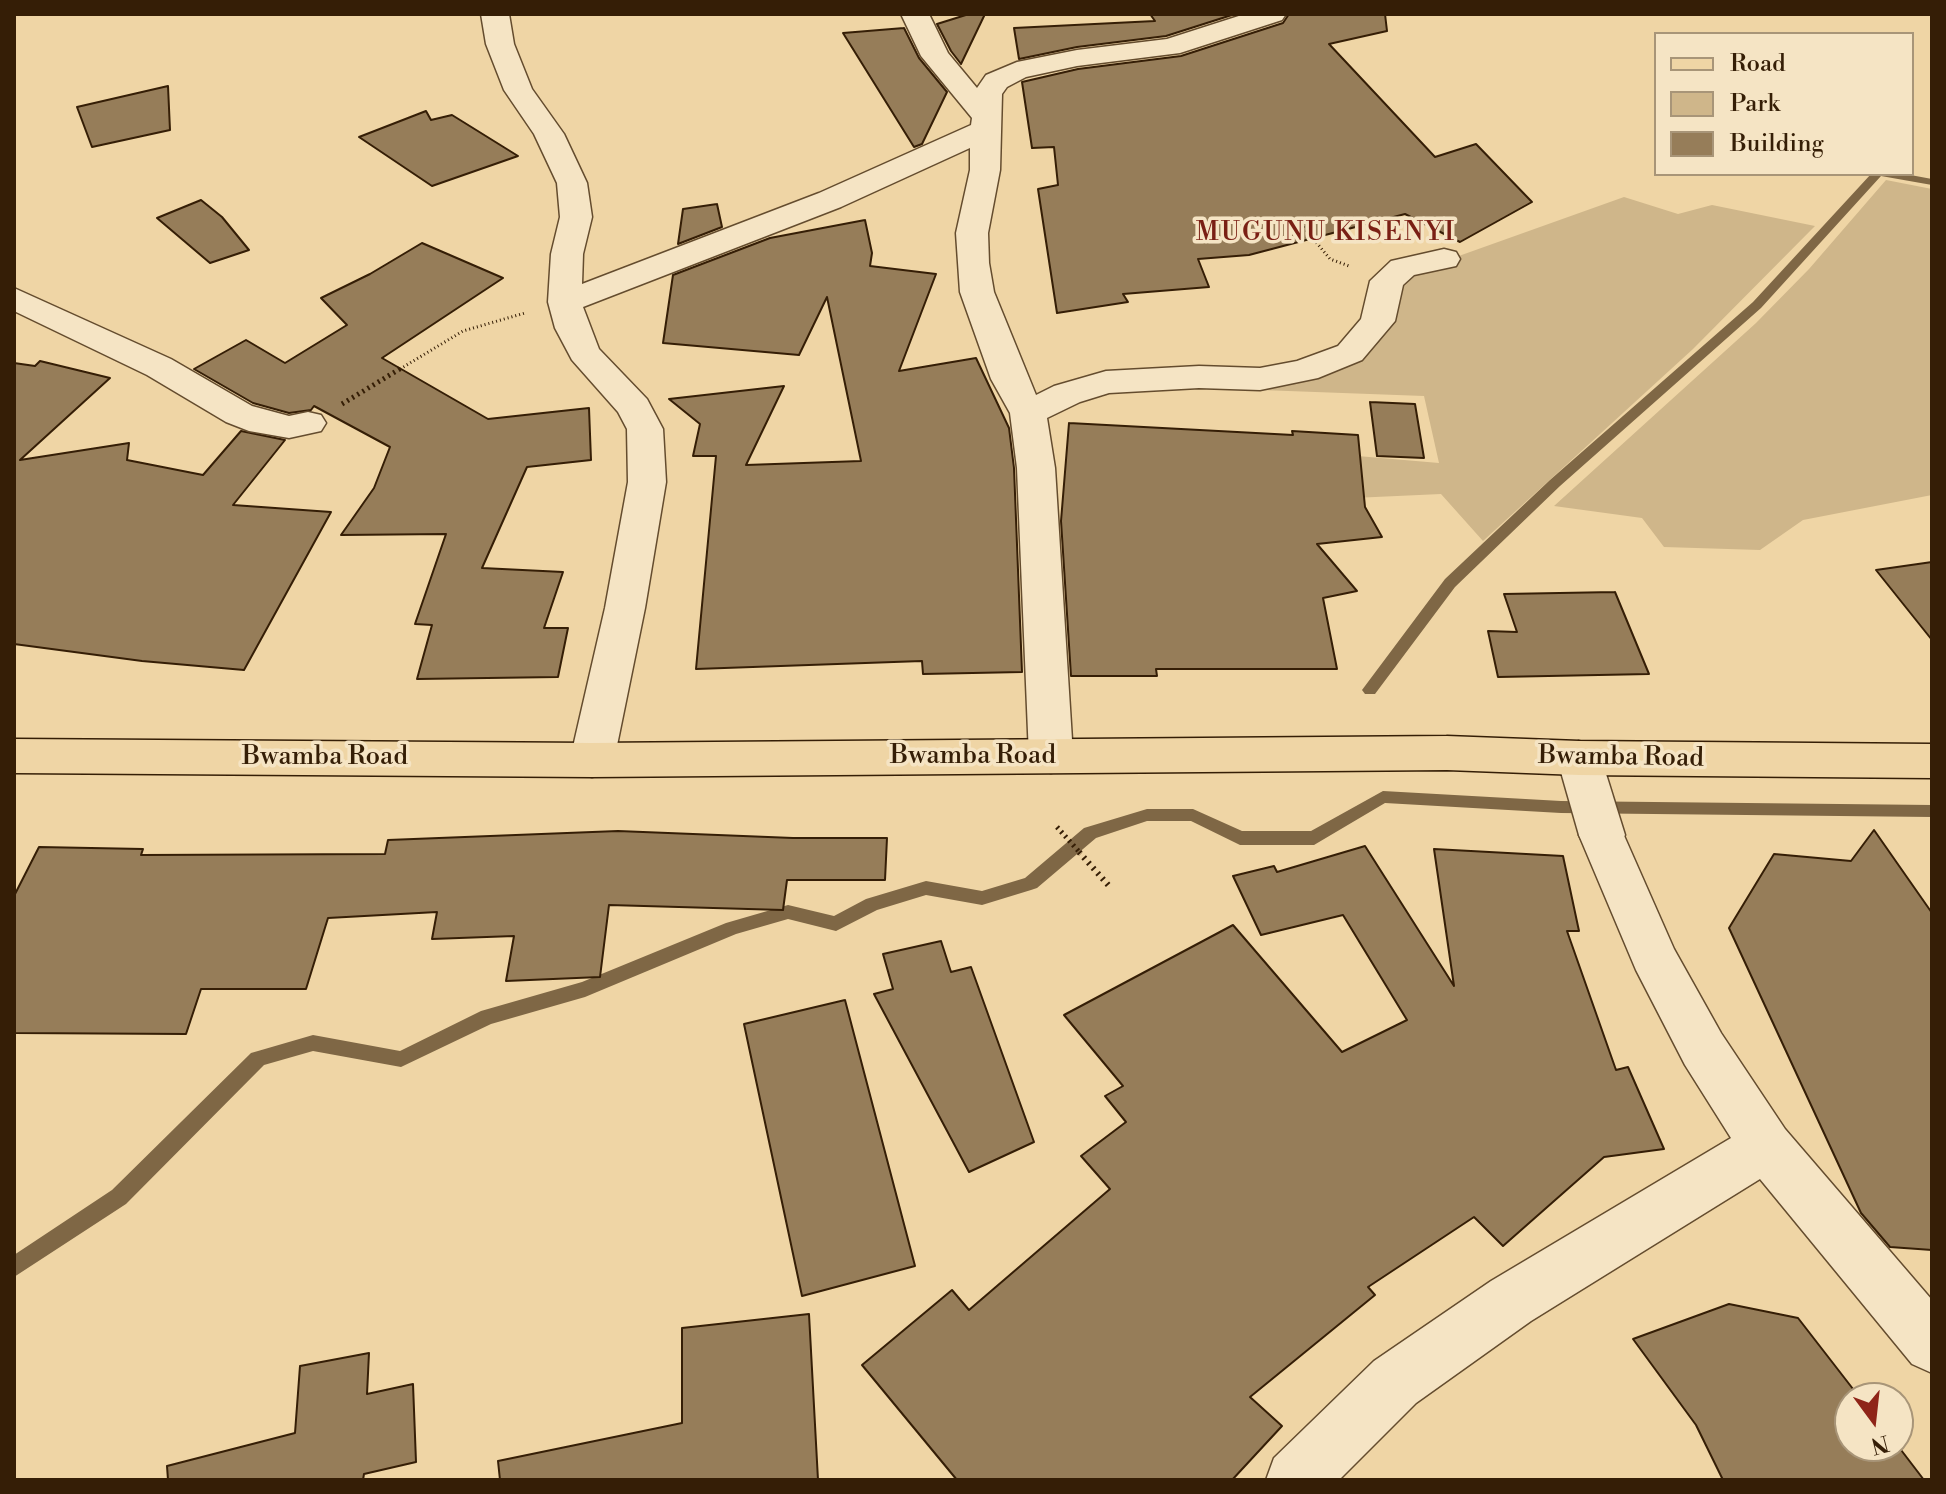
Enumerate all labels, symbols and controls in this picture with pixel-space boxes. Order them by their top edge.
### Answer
legend [1654,32,1914,176]
text: Road [1730,49,1786,79]
text: Park [1730,89,1780,119]
text: Building [1730,129,1824,159]
district label: MUGUNU KISENYI [1196,218,1456,250]
street label: Bwamba Road [890,741,1056,773]
street label: Bwamba Road [1538,741,1704,775]
street label: Bwamba Road [242,742,408,774]
north arrow [1834,1382,1914,1462]
text: N [1868,1428,1892,1459]

